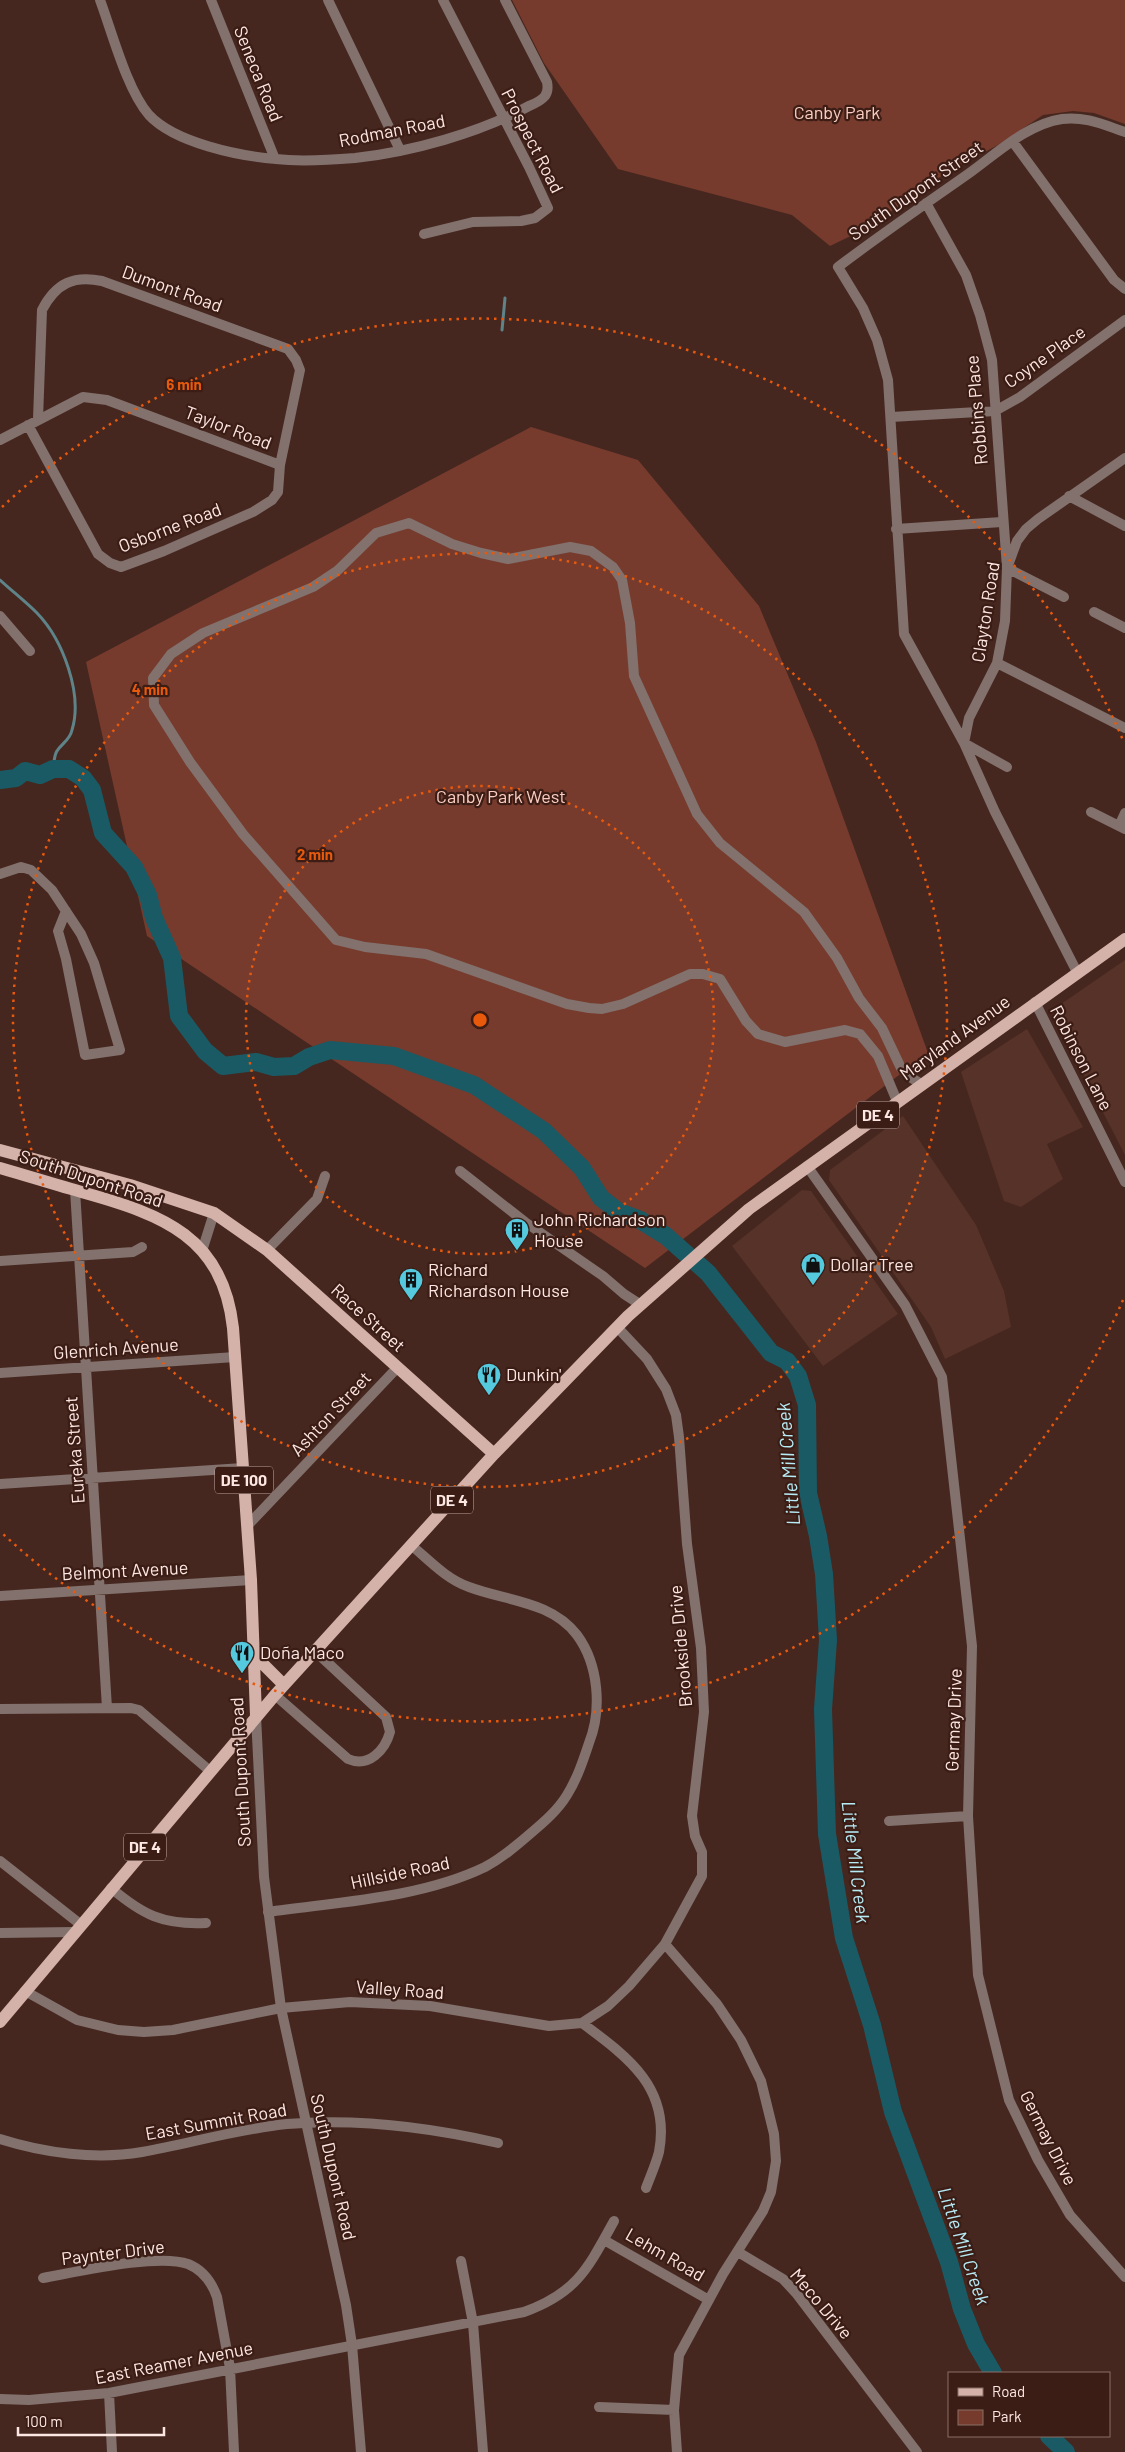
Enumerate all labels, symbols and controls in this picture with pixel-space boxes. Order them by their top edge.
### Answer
street label: Seneca Road [230,23,288,125]
street label: Prospect Road [497,85,569,196]
park label: Canby Park [794,101,880,123]
street label: Rodman Road [337,109,447,151]
street label: South Dupont Street [844,136,987,245]
street label: Dumont Road [119,260,225,316]
street label: Coyne Place [999,320,1089,392]
street label: Robbins Place [960,354,992,466]
text: 6 min [166,375,202,393]
street label: Taylor Road [182,400,275,454]
street label: Osborne Road [115,497,224,557]
street label: Clayton Road [966,560,1004,664]
text: 4 min [132,680,168,698]
park label: Canby Park West [436,785,566,807]
text: 2 min [297,845,333,863]
street label: Maryland Avenue [895,990,1014,1085]
street label: Robinson Lane [1046,1001,1118,1114]
centre of rings [471,1011,489,1029]
road number: DE 4 [857,1102,899,1128]
street label: South Dupont Road [17,1144,166,1212]
place label: John Richardson House [534,1208,666,1251]
building icon: John Richardson House [504,1217,530,1251]
shop icon: Dollar Tree [800,1252,826,1286]
place label: Dollar Tree [830,1253,914,1275]
place label: Richard Richardson House [428,1258,569,1301]
building icon: Richard Richardson House [398,1267,424,1301]
street label: Race Street [327,1278,410,1356]
street label: Glenrich Avenue [53,1333,179,1363]
restaurant icon: Dunkin' [476,1362,502,1396]
place label: Dunkin' [506,1363,561,1385]
street label: Ashton Street [285,1366,375,1460]
street label: Eureka Street [59,1396,89,1504]
water label: Little Mill Creek [771,1401,804,1526]
road number: DE 100 [215,1466,273,1494]
road number: DE 4 [431,1486,473,1514]
street label: Belmont Avenue [61,1556,189,1584]
street label: Brookside Drive [664,1584,696,1708]
restaurant icon: Doña Maco [229,1640,255,1674]
place label: Doña Maco [260,1641,345,1663]
street label: Germay Drive [940,1668,966,1772]
street label: South Dupont Road [225,1697,255,1847]
water label: Little Mill Creek [838,1799,876,1925]
road number: DE 4 [124,1834,166,1860]
street label: Hillside Road [348,1851,451,1893]
street label: Valley Road [355,1975,445,2003]
street label: Germay Drive [1016,2087,1082,2188]
street label: South Dupont Road [306,2091,362,2242]
street label: East Summit Road [143,2098,288,2144]
water label: Little Mill Creek [934,2184,996,2308]
street label: Lehm Road [622,2223,709,2286]
street label: Paynter Drive [60,2235,166,2269]
street label: Meco Drive [786,2264,858,2343]
street label: East Reamer Avenue [93,2336,255,2388]
legend [948,2372,1110,2437]
text: Road [992,2382,1025,2400]
scale bar [18,2404,164,2436]
text: Park [992,2407,1022,2425]
text: 100 m [25,2412,63,2430]

